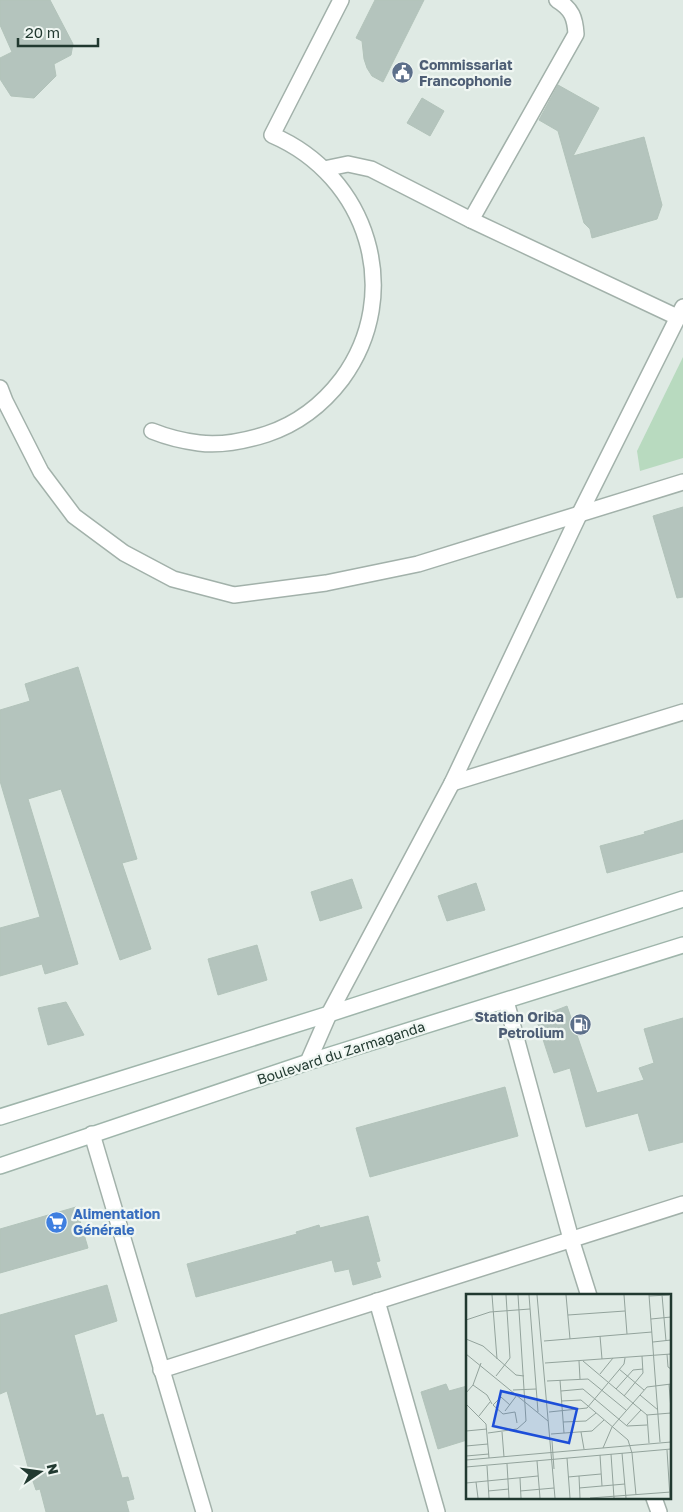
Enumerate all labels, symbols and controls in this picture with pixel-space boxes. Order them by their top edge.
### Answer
scale bar [18,15,98,47]
text: 20 m [25,23,60,41]
place label: Commissariat Francophonie [419,56,513,89]
public building icon: Commissariat Francophonie [391,61,415,85]
place label: Station Oriba Petrolium [474,1008,564,1041]
fuel station icon: Station Oriba Petrolium [568,1013,592,1037]
street label: Boulevard du Zarmaganda [255,1017,427,1088]
place label: Alimentation Générale [73,1205,160,1238]
supermarket icon: Alimentation Générale [45,1210,69,1234]
inset map [466,1294,670,1500]
north arrow [15,1447,65,1497]
text: N [44,1462,63,1476]

